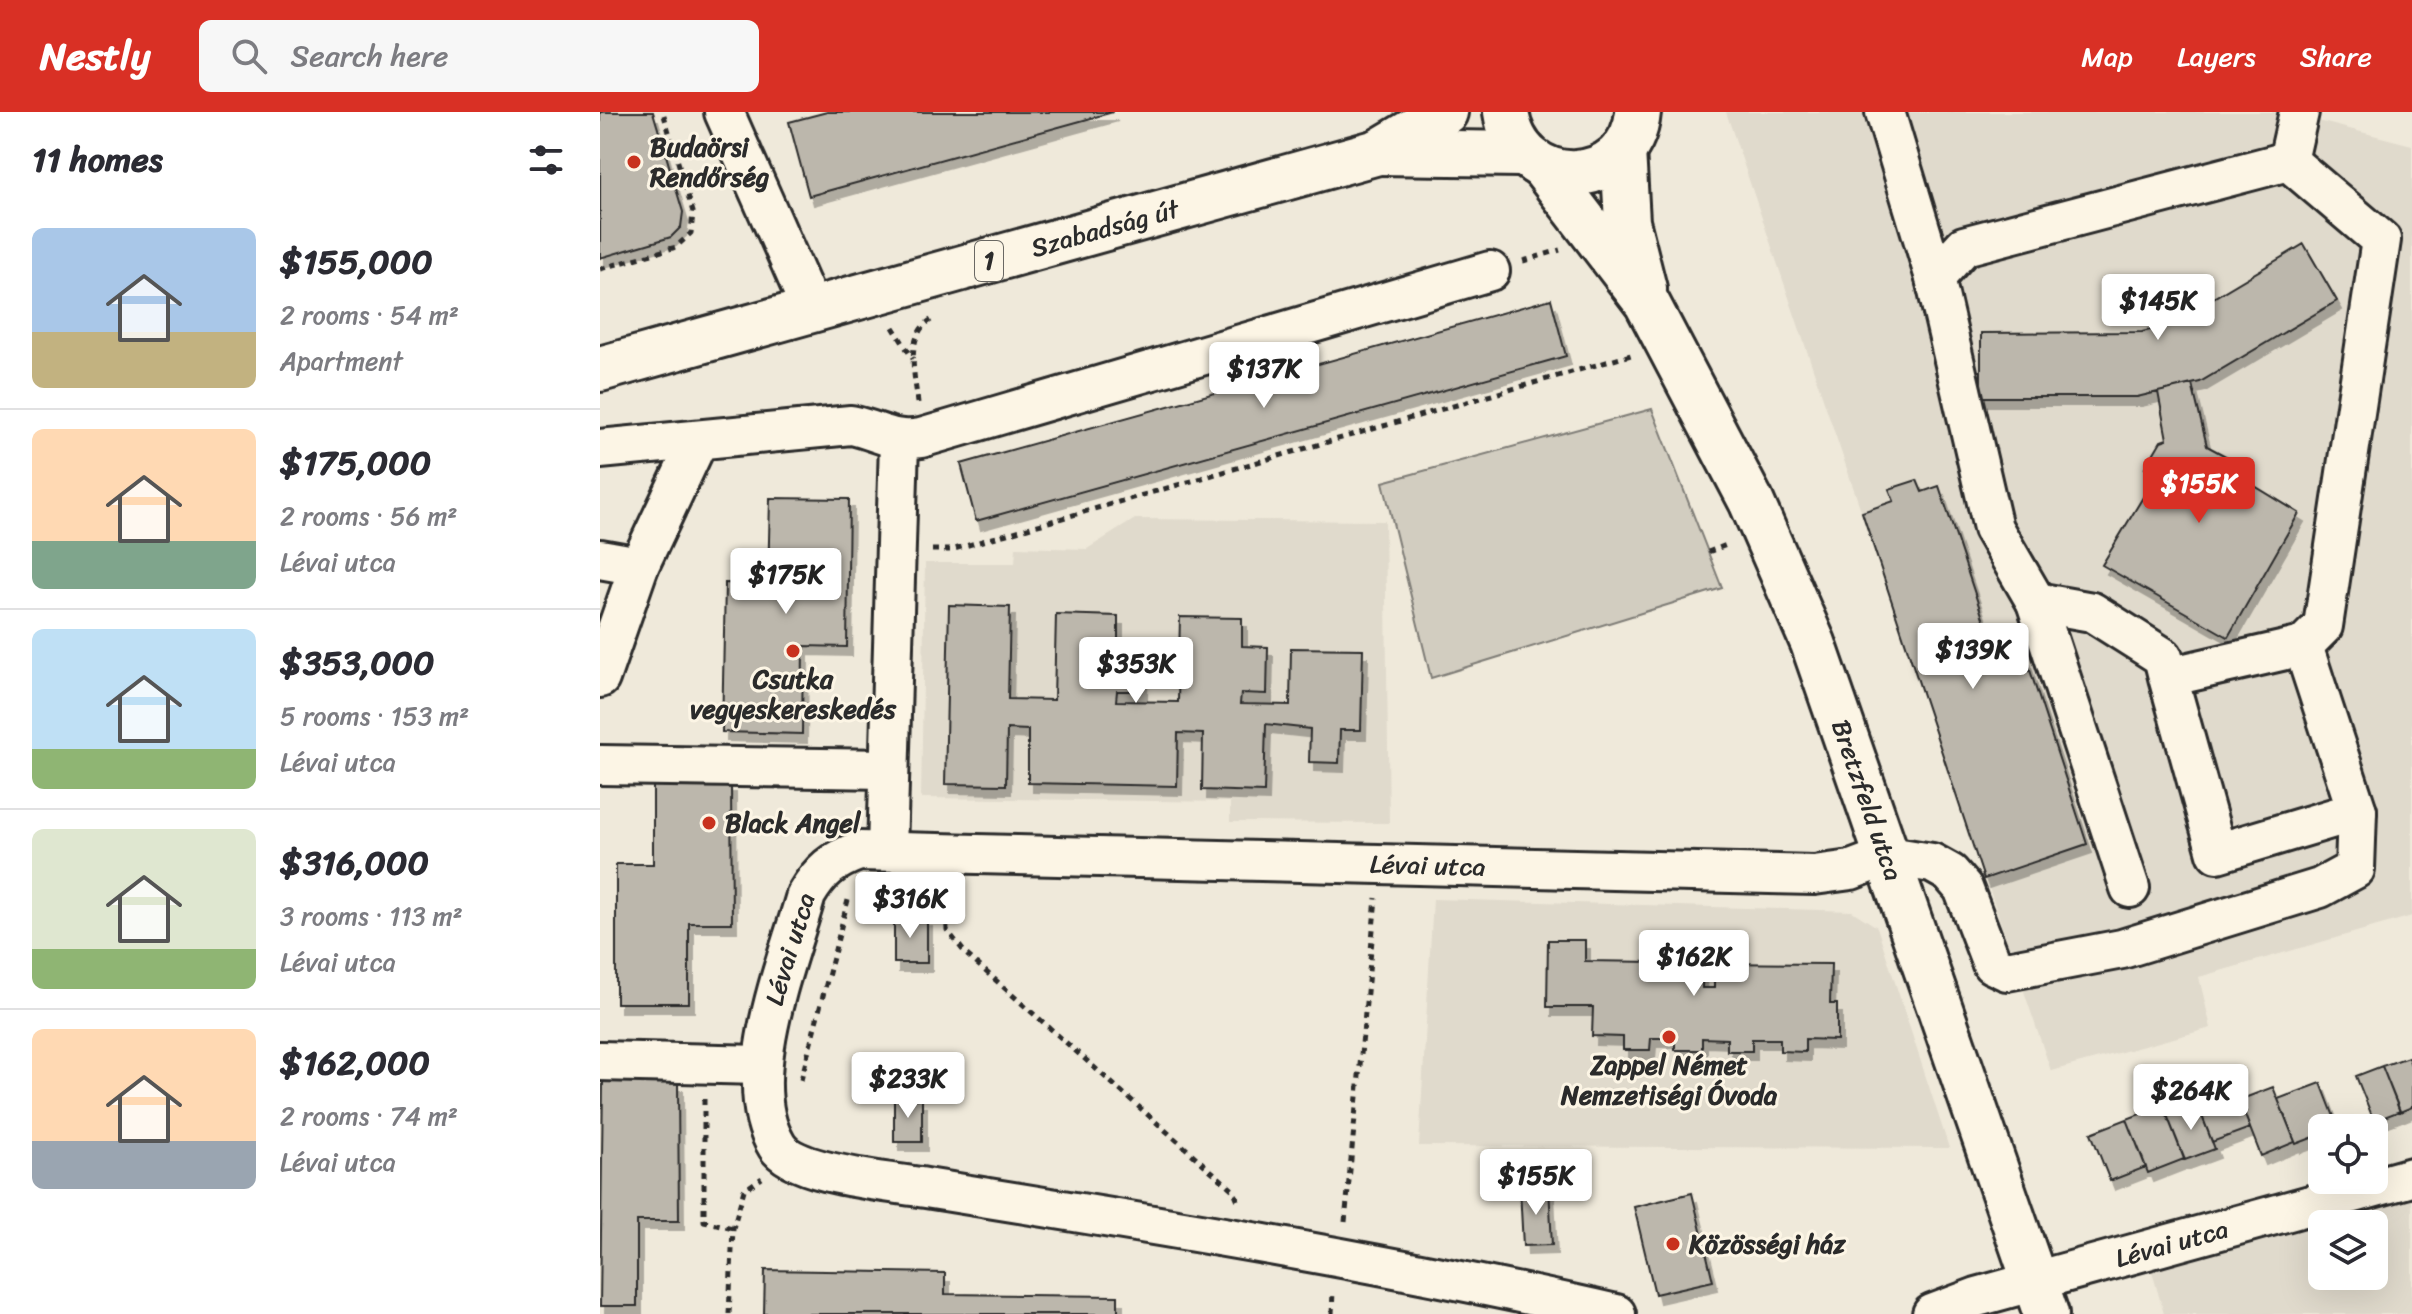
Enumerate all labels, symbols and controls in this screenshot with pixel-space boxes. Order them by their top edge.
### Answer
search box [199,20,759,92]
text: Nestly [40,23,151,90]
text: Search here [291,29,449,83]
text: Map [2081,32,2133,81]
text: Layers [2177,32,2256,81]
text: Share [2300,32,2372,81]
icon: search [227,34,271,78]
place label: Budaörsi Rendőrség [649,124,769,200]
text: 11 homes [32,130,163,190]
icon: filters [524,138,568,182]
marker: Budaörsi Rendőrség [625,153,643,171]
street label: Szabadság út [1025,185,1185,271]
text: $155,000 [280,232,433,292]
road number: 1 [975,241,1003,281]
icon: home [96,260,192,356]
pin: $145K [2102,274,2214,342]
text: $145K [2120,277,2196,323]
text: 2 rooms · 54 m² [280,292,459,338]
text: Apartment [280,338,403,384]
pin: $137K [1208,342,1320,410]
text: $137K [1227,345,1301,391]
text: $175,000 [280,433,431,493]
pin: $155K [2143,457,2255,525]
text: $155K [2161,460,2237,506]
icon: home [96,461,192,557]
text: 2 rooms · 56 m² [280,493,458,539]
text: Lévai utca [280,539,396,585]
pin: $175K [730,548,842,616]
text: $175K [748,551,824,597]
pin: $139K [1917,623,2029,691]
text: $139K [1936,626,2010,672]
text: $353,000 [280,633,435,693]
pin: $353K [1080,637,1192,705]
text: $353K [1097,640,1175,686]
marker: Csutka vegyeskereskedés [784,642,802,660]
place label: Csutka vegyeskereskedés [690,656,897,732]
icon: home [96,661,192,757]
text: 5 rooms · 153 m² [280,693,469,739]
street label: Bretzfeld utca [1818,713,1917,887]
text: Lévai utca [280,739,396,785]
place label: Black Angel [725,800,862,846]
marker: Black Angel [700,814,718,832]
text: $316,000 [280,833,429,893]
street label: Lévai utca [1369,841,1486,890]
icon: home [96,861,192,957]
pin: $316K [854,872,966,940]
text: $316K [873,875,947,921]
street label: Lévai utca [751,887,829,1010]
text: 3 rooms · 113 m² [280,893,463,939]
pin: $162K [1638,930,1750,998]
text: $162K [1657,933,1731,979]
text: Lévai utca [280,939,396,985]
marker: Zappel Német Nemzetiségi Óvoda [1660,1028,1678,1046]
text: $162,000 [280,1033,430,1093]
place label: Zappel Német Nemzetiségi Óvoda [1560,1042,1778,1118]
pin: $233K [852,1052,964,1120]
text: $233K [870,1055,946,1101]
icon: home [96,1061,192,1157]
pin: $264K [2135,1064,2247,1132]
text: $264K [2151,1067,2231,1113]
text: 2 rooms · 74 m² [280,1093,458,1139]
map controls [2308,1114,2388,1290]
button: locate [2308,1114,2388,1194]
text: Lévai utca [280,1139,396,1185]
pin: $155K [1480,1149,1592,1217]
text: $155K [1498,1152,1574,1198]
street label: Lévai utca [2110,1206,2234,1281]
button: layers [2308,1210,2388,1290]
place label: Közösségi ház [1688,1221,1846,1267]
marker: Közösségi ház [1664,1235,1682,1253]

